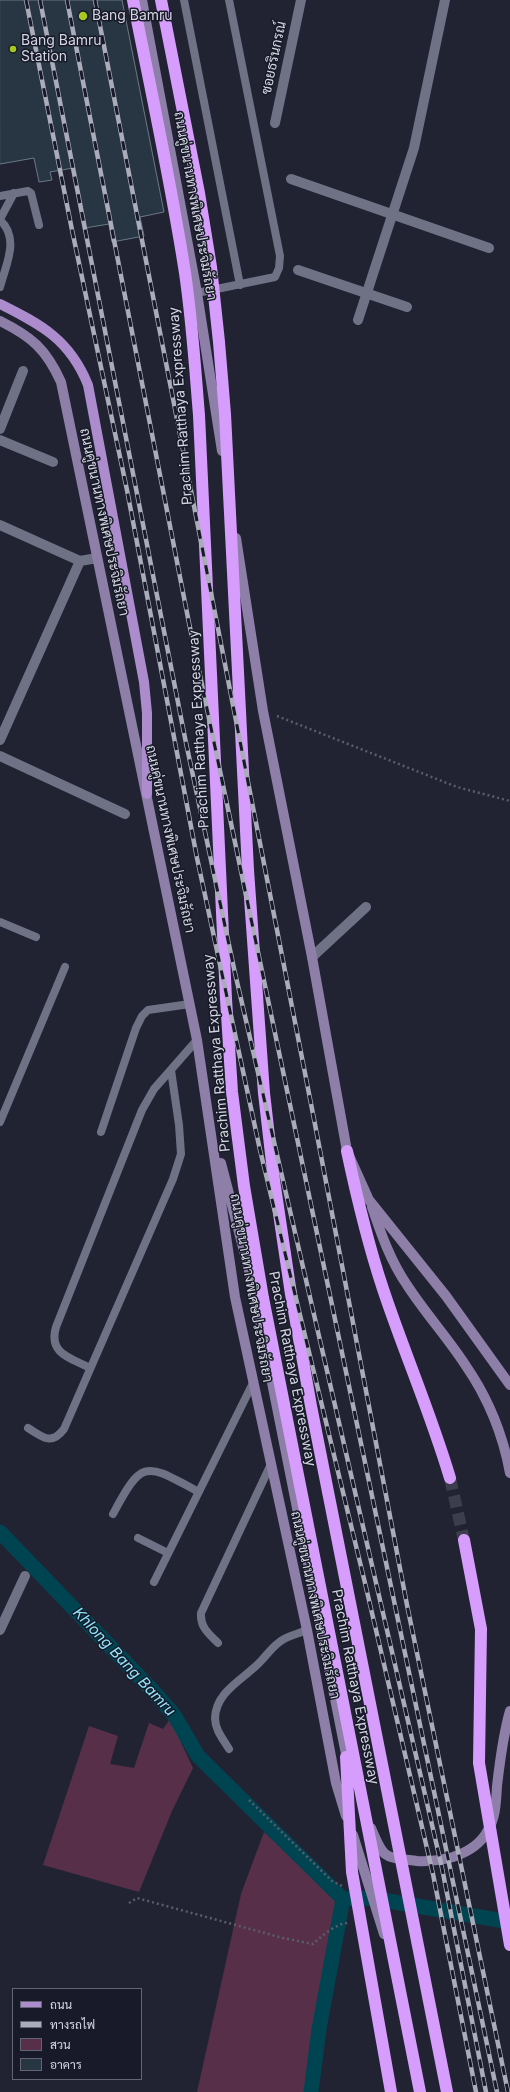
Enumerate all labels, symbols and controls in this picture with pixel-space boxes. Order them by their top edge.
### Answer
place label: Bang Bamru [92,8,173,24]
marker: Bang Bamru [77,10,89,22]
street label: ซอยธรินกรณ์ [258,20,290,96]
place label: Bang Bamru Station [21,33,102,66]
marker: Bang Bamru Station [8,44,18,54]
street label: ถนนคู่ขนานทางพิเศษประจิมรัถยา [170,110,220,302]
street label: Prachim Ratthaya Expressway [166,306,196,506]
street label: ถนนคู่ขนานทางพิเศษประจิมรัถยา [76,427,132,617]
street label: Prachim Ratthaya Expressway [185,629,213,829]
street label: ถนนคู่ขนานทางพิเศษประจิมรัถยา [142,744,198,934]
street label: Prachim Ratthaya Expressway [200,953,234,1153]
street label: ถนนคู่ขนานทางพิเศษประจิมรัถยา [226,1192,276,1384]
street label: Prachim Ratthaya Expressway [265,1270,319,1468]
street label: ถนนคู่ขนานทางพิเศษประจิมรัถยา [287,1510,343,1700]
street label: Prachim Ratthaya Expressway [328,1588,382,1786]
water label: Khlong Bang Bamru [69,1604,179,1720]
legend [12,1988,142,2080]
text: ถนน [50,1997,72,2012]
text: ทางรถไฟ [50,2017,95,2032]
text: สวน [50,2037,71,2052]
text: อาคาร [50,2057,82,2072]

